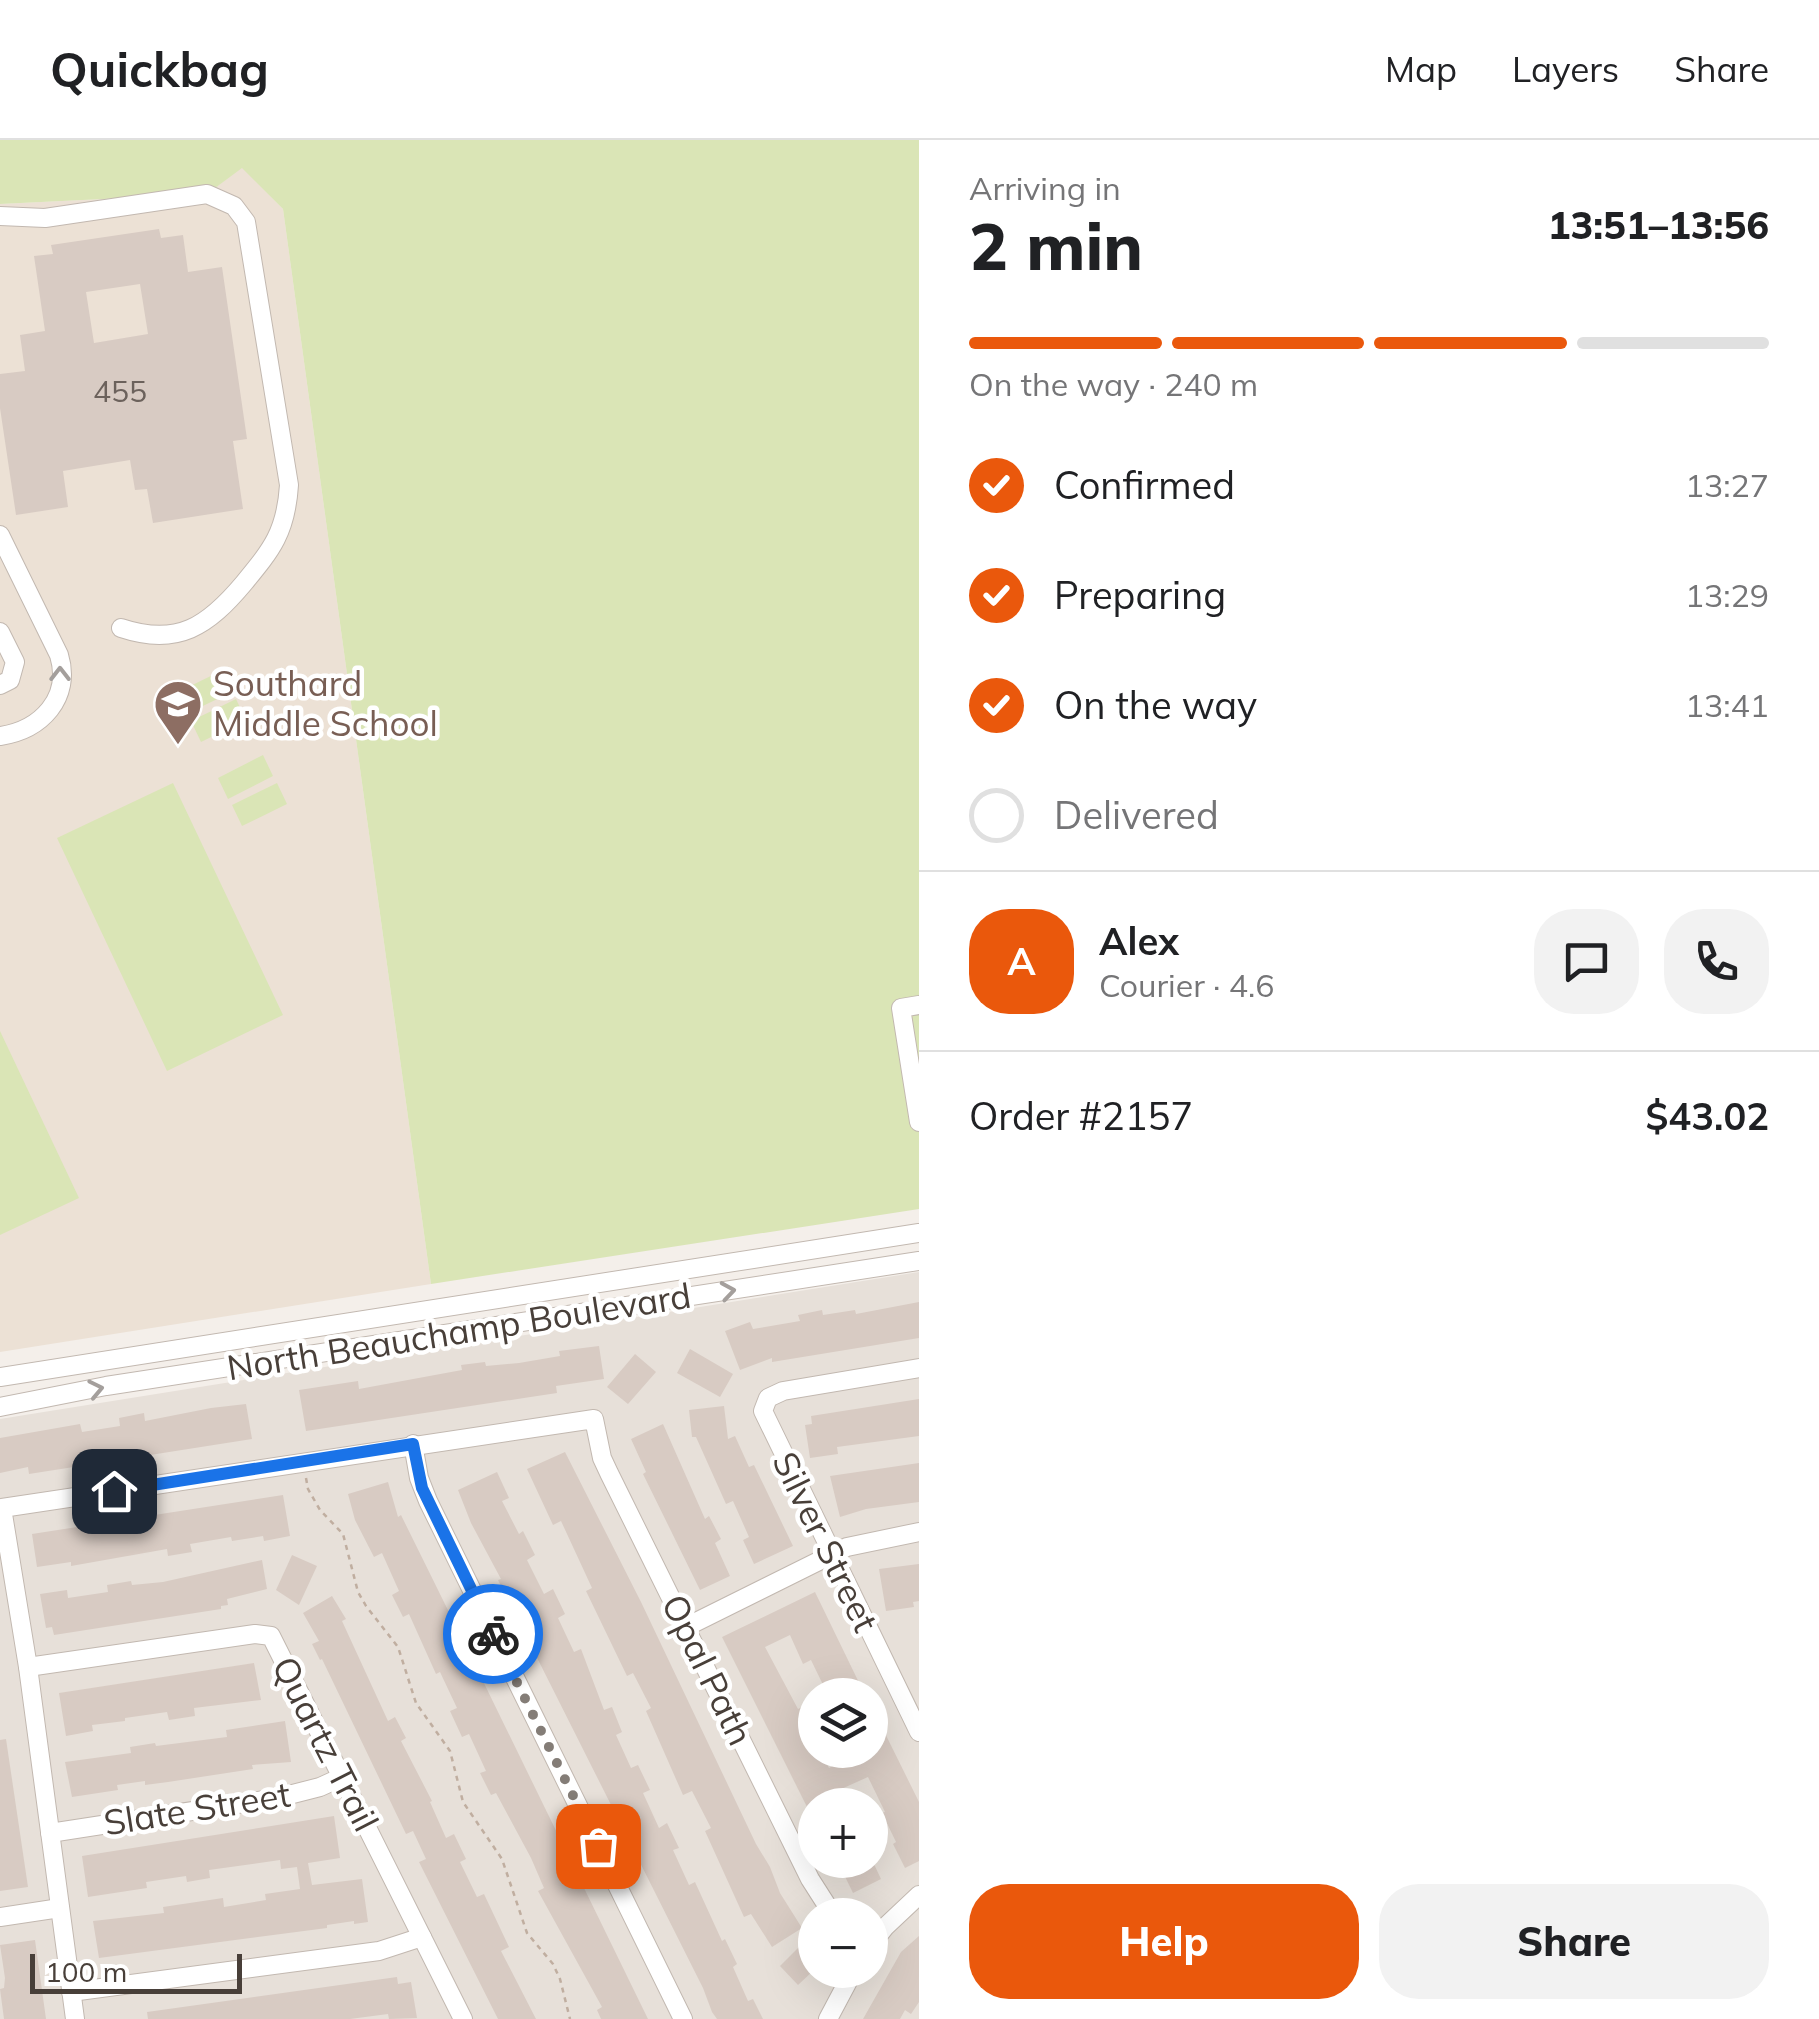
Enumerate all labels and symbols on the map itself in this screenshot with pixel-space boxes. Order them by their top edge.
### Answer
house number: 455 [93,372,147,410]
place label: Southard Middle School [213,661,438,745]
one-way arrow [49,666,71,681]
school or university icon: Southard Middle School [152,678,204,746]
street label: North Beauchamp Boulevard [224,1273,694,1389]
one-way arrow [720,1281,736,1302]
one-way arrow [87,1379,104,1400]
street label: Silver Street [764,1445,888,1639]
pin [72,1449,157,1534]
courier [443,1584,543,1684]
street label: Opal Path [653,1587,763,1752]
street label: Quartz Trail [263,1649,389,1838]
street label: Slate Street [100,1772,293,1844]
pin [556,1804,641,1889]
scale bar [30,1949,242,1994]

